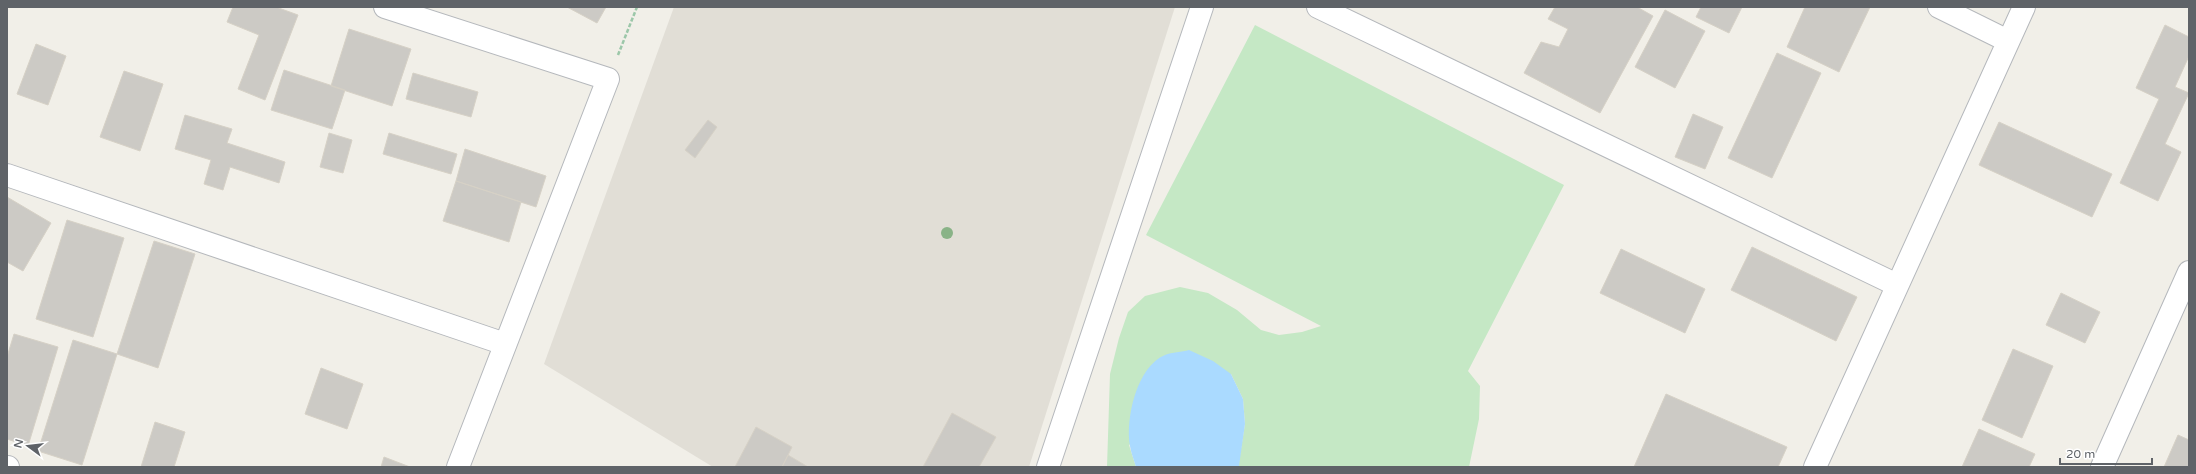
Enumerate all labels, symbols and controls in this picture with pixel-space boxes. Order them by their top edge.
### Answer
north arrow [8,426,48,466]
text: N [11,438,26,449]
scale bar [2060,440,2152,466]
text: 20 m [2066,447,2095,461]

